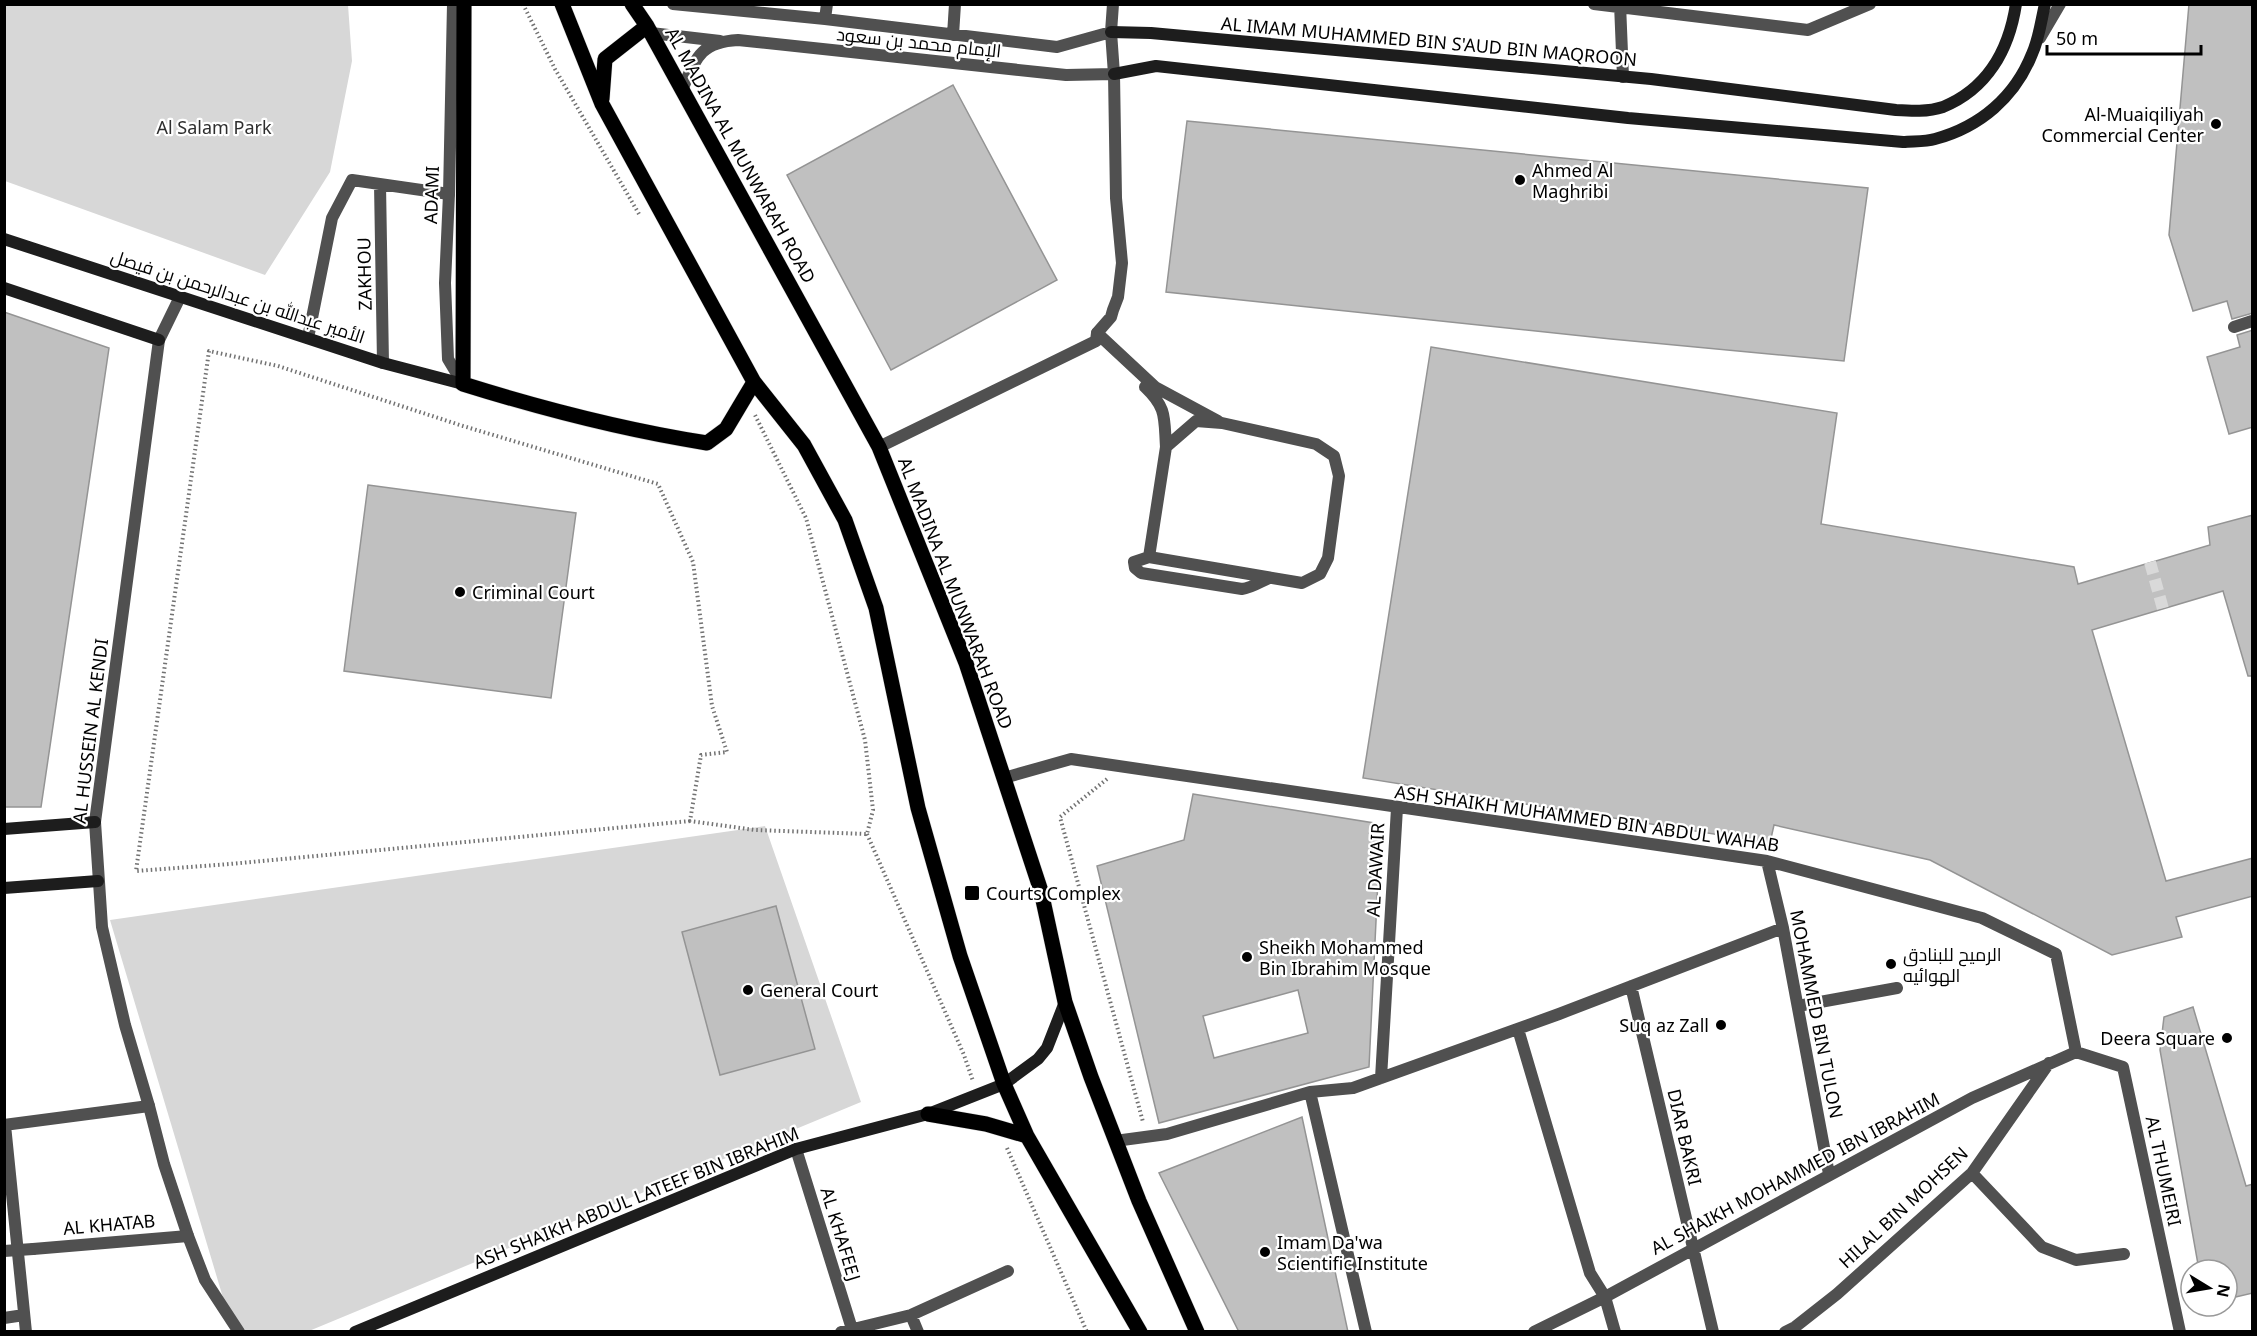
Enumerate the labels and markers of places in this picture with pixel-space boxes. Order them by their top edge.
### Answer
place label: Al-Muaiqiliyah Commercial Center [2041,102,2205,147]
marker: Al-Muaiqiliyah Commercial Center [2209,117,2223,131]
place label: Ahmed Al Maghribi [1532,158,1614,203]
marker: Ahmed Al Maghribi [1513,173,1527,187]
place label: Criminal Court [472,580,595,604]
marker: Criminal Court [453,585,467,599]
place label: Courts Complex [986,881,1121,905]
marker: Courts Complex [963,884,981,902]
place label: Sheikh Mohammed Bin Ibrahim Mosque [1259,935,1431,980]
place label: الرميح للبنادق الهوائيه [1903,942,2002,987]
marker: Sheikh Mohammed Bin Ibrahim Mosque [1240,950,1254,964]
marker: الرميح للبنادق الهوائيه [1884,957,1898,971]
place label: General Court [760,978,879,1002]
marker: General Court [741,983,755,997]
place label: Suq az Zall [1619,1013,1709,1037]
marker: Suq az Zall [1714,1018,1728,1032]
place label: Deera Square [2100,1026,2215,1050]
marker: Deera Square [2220,1031,2234,1045]
place label: Imam Da'wa Scientific Institute [1277,1230,1428,1275]
marker: Imam Da'wa Scientific Institute [1258,1245,1272,1259]

